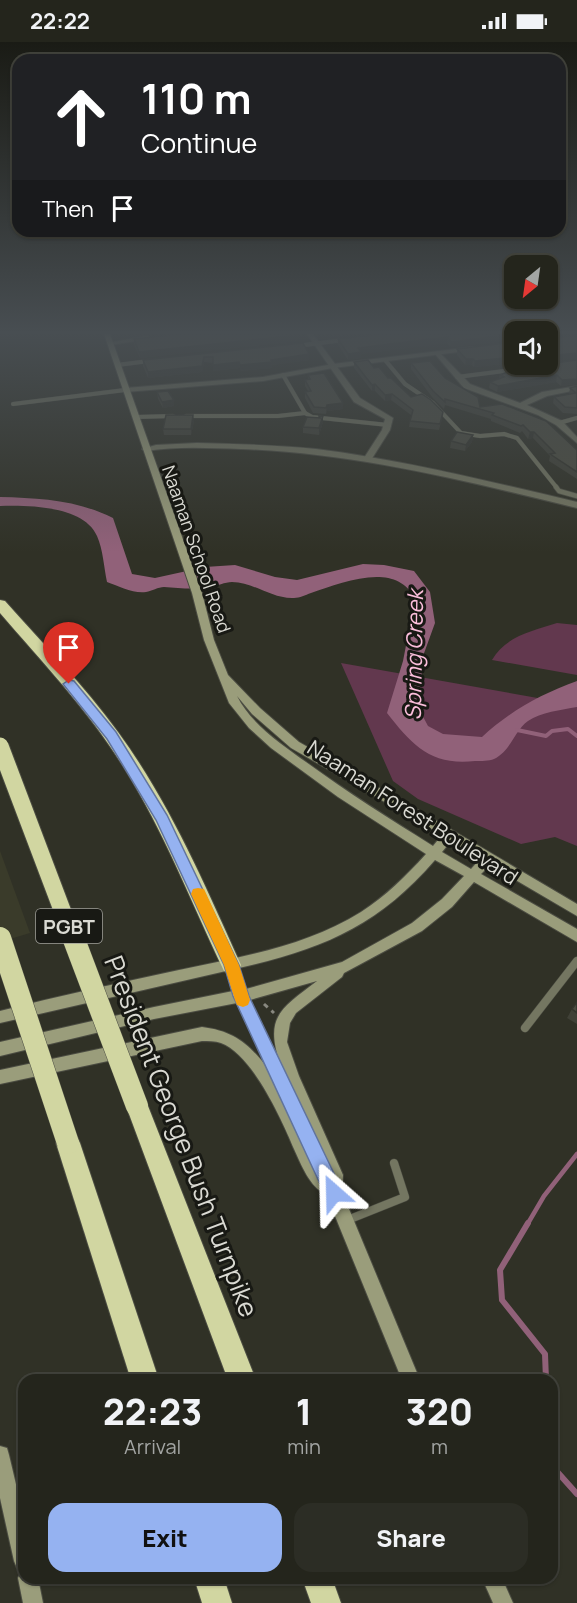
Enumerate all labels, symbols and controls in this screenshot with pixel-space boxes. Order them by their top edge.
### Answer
text: 22:22 [30,6,90,36]
text: 110 m [141,69,252,127]
icon: ahead [42,78,120,156]
text: Continue [141,124,257,161]
icon: arrive [106,192,139,225]
text: Then [42,194,94,224]
north arrow [504,255,558,309]
map controls [504,255,558,375]
button: sound [504,321,558,375]
street label: Naaman School Road [157,462,237,636]
water label: Spring Creek [398,587,430,720]
pin [43,622,94,684]
icon: arrive [52,631,85,664]
street label: Naaman Forest Boulevard [302,733,524,891]
road number: PGBT [36,909,102,943]
street label: President George Bush Turnpike [96,950,268,1322]
position arrow [302,1161,366,1225]
text: 22:23 [103,1387,202,1436]
text: 1 [296,1387,312,1436]
text: 320 [406,1387,473,1436]
text: Arrival [124,1433,181,1460]
text: min [287,1433,321,1460]
text: m [431,1433,448,1460]
button: Exit [48,1503,282,1572]
button: Share [294,1503,528,1572]

